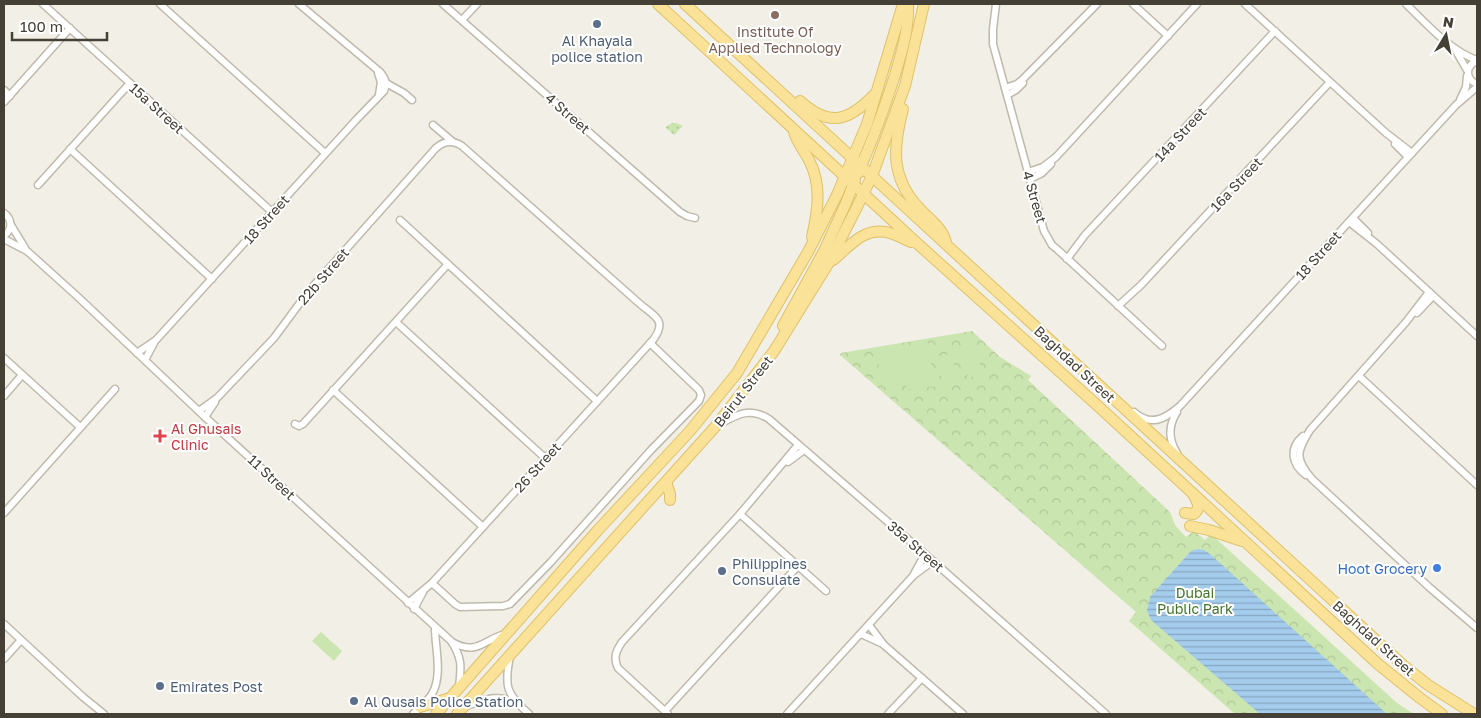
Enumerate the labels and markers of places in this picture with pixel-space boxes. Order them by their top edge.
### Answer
marker: Institute Of Applied Technology [769,9,781,21]
marker: Al Khayala police station [591,18,603,30]
place label: Institute Of Applied Technology [708,23,842,56]
place label: Al Khayala police station [551,32,643,65]
place label: Al Ghusais Clinic [171,420,242,453]
marker: Al Ghusais Clinic [153,429,167,443]
place label: Philippines Consulate [732,555,807,588]
place label: Hoot Grocery [1337,560,1427,577]
marker: Hoot Grocery [1431,562,1443,574]
marker: Philippines Consulate [716,565,728,577]
place label: Emirates Post [170,678,263,695]
marker: Emirates Post [154,680,166,692]
place label: Al Qusais Police Station [364,693,523,710]
marker: Al Qusais Police Station [348,695,360,707]

